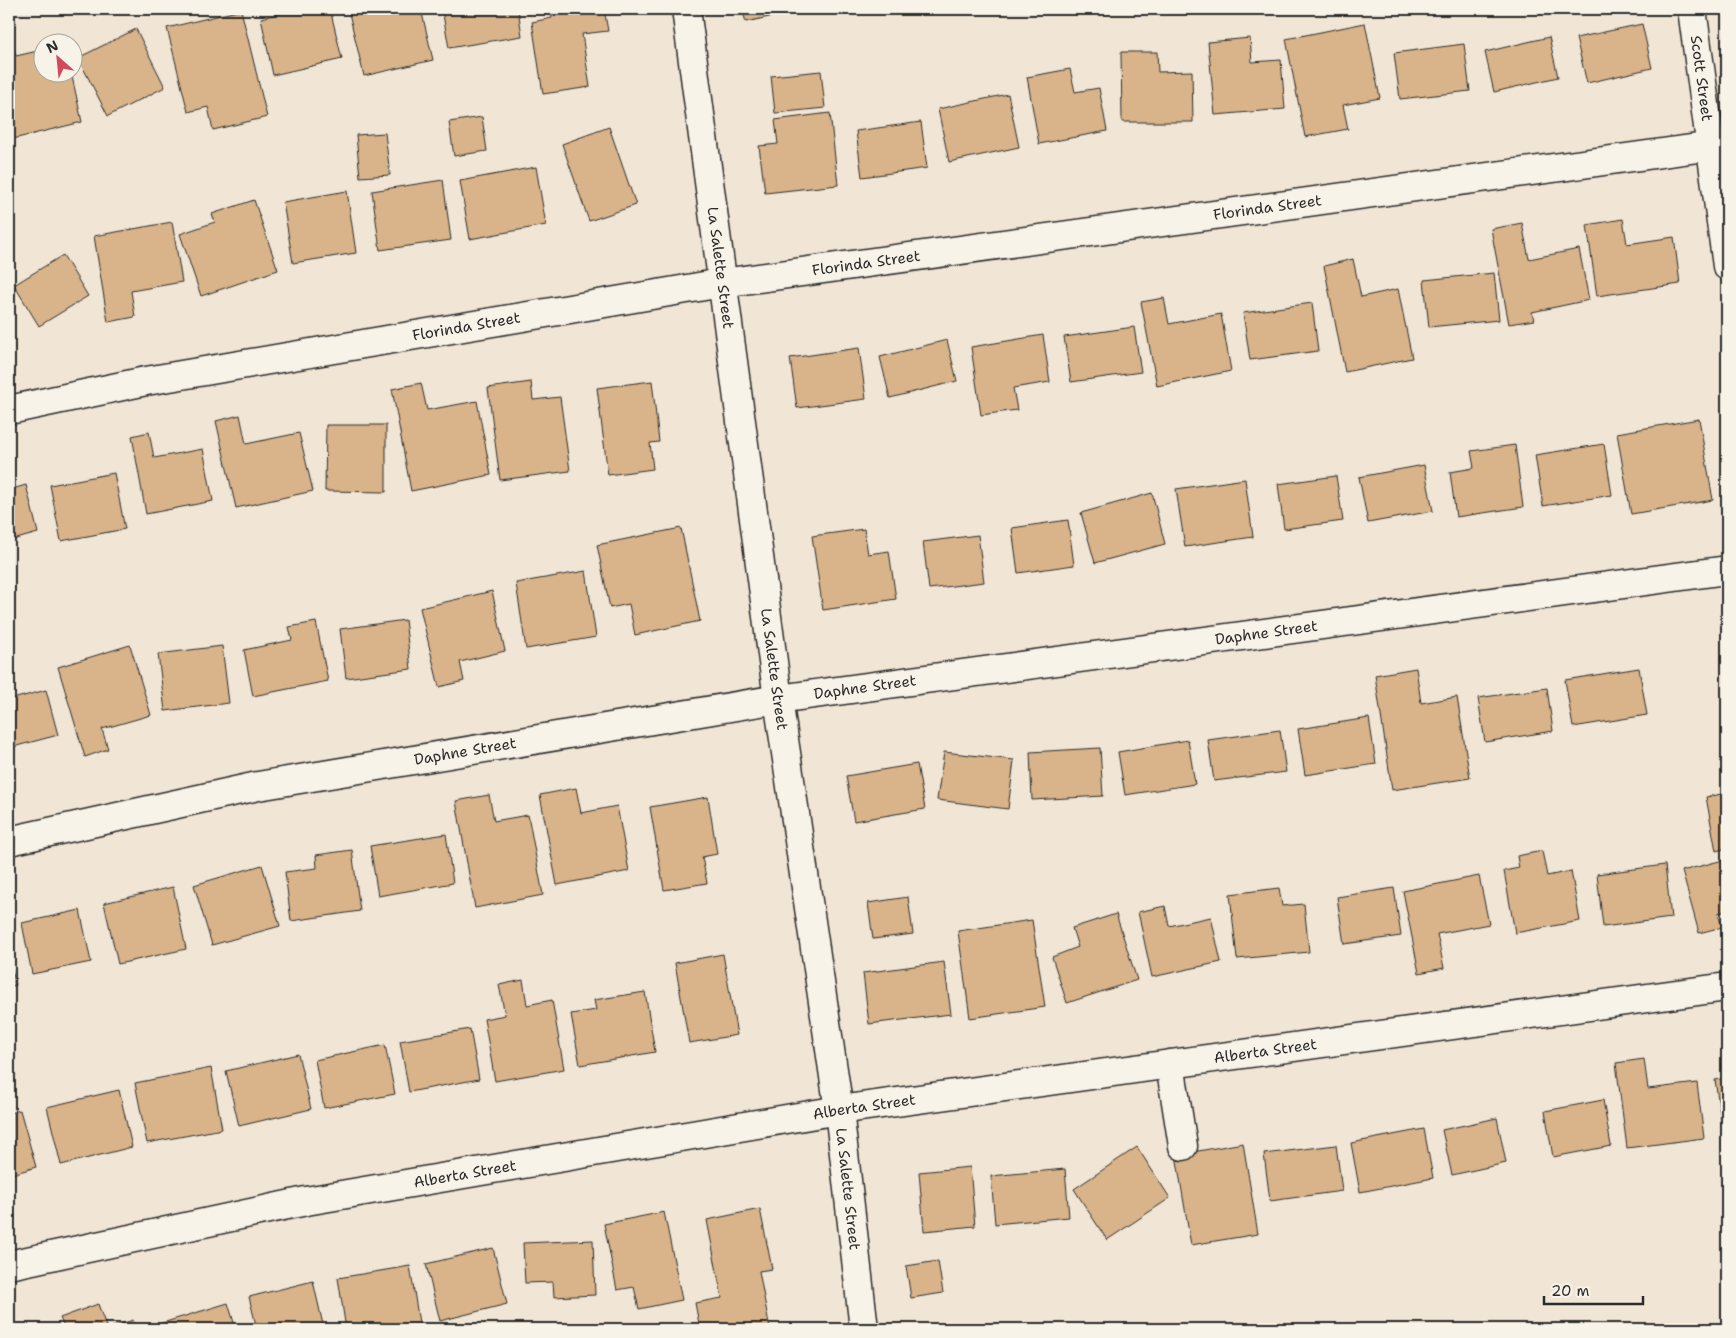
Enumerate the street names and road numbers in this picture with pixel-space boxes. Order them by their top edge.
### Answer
street label: Scott Street [1686,34,1717,123]
street label: Florinda Street [1212,190,1323,225]
street label: La Salette Street [702,206,739,330]
street label: Florinda Street [811,246,922,280]
street label: Florinda Street [411,307,522,346]
street label: La Salette Street [756,607,792,731]
street label: Daphne Street [1214,616,1319,649]
street label: Daphne Street [812,670,918,704]
street label: Daphne Street [412,733,518,770]
street label: Alberta Street [1213,1034,1318,1068]
street label: Alberta Street [811,1089,917,1124]
street label: La Salette Street [831,1127,865,1251]
street label: Alberta Street [412,1155,518,1192]

